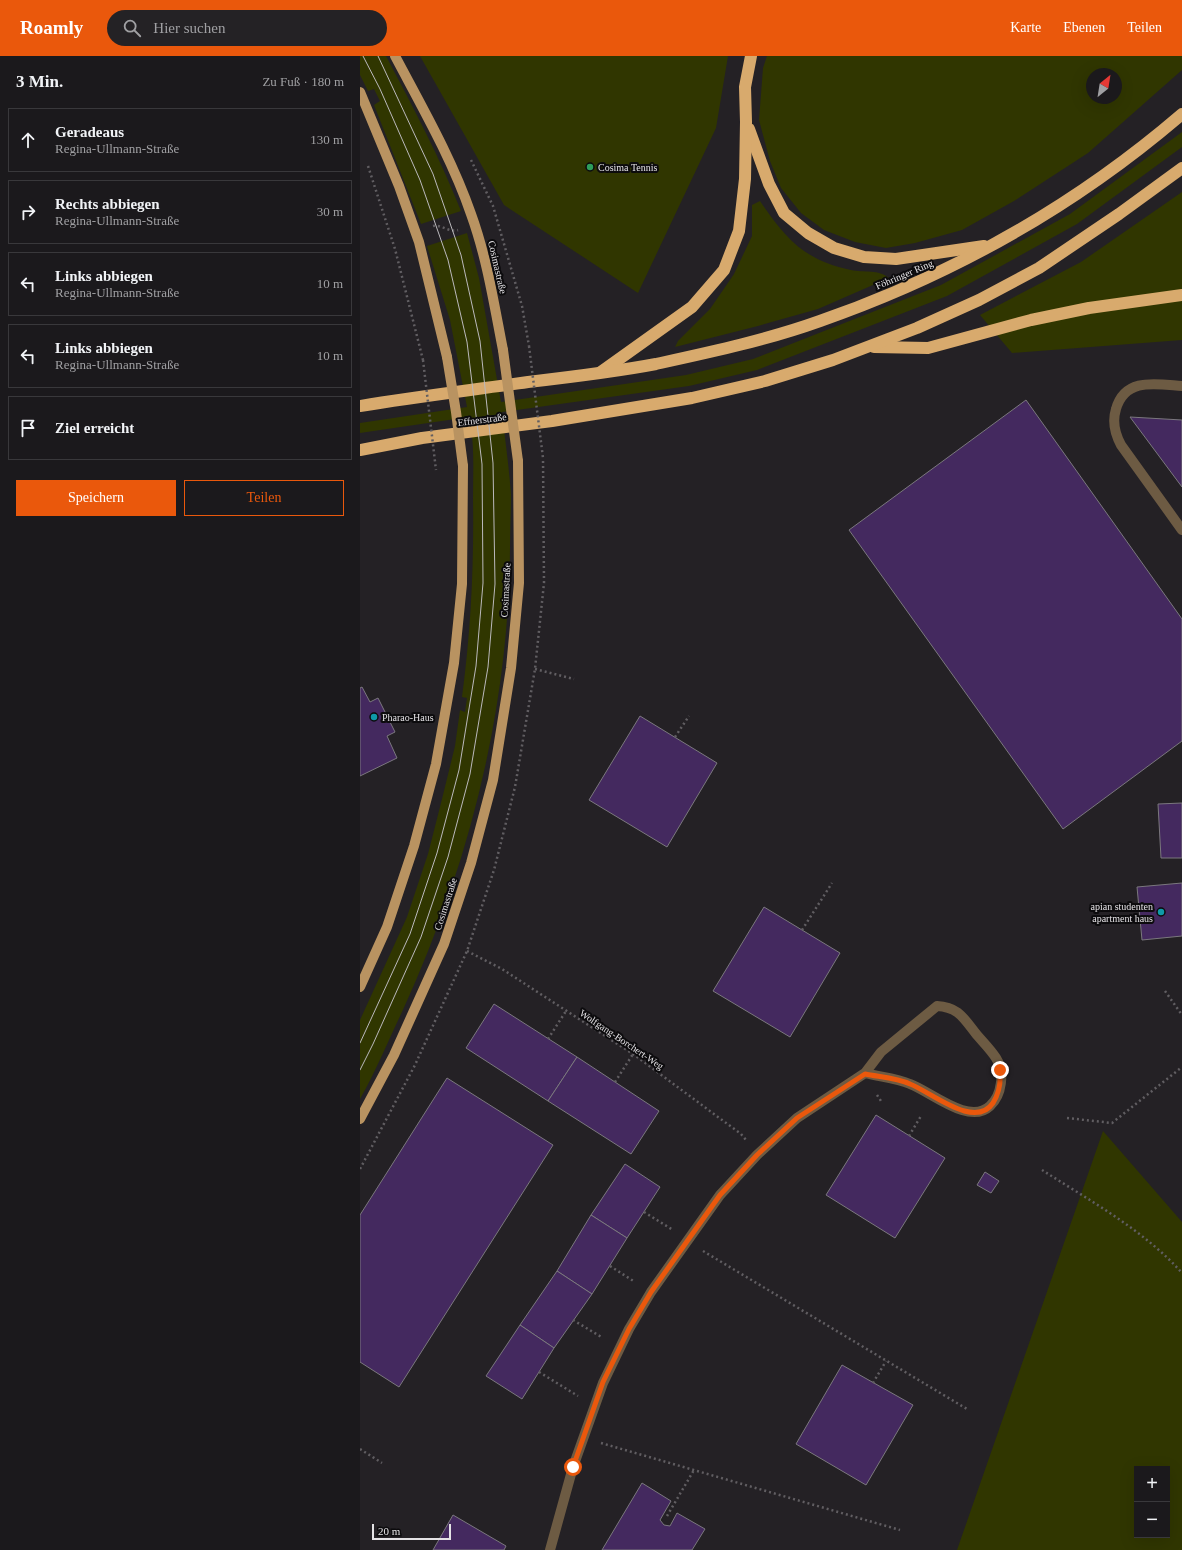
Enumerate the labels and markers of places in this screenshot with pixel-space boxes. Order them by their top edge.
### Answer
marker: Cosima Tennis [585,162,595,172]
place label: Cosima Tennis [598,162,658,173]
marker: Pharao-Haus [369,712,379,722]
place label: Pharao-Haus [382,712,434,723]
place label: apian studenten apartment haus [1091,901,1153,924]
marker: apian studenten apartment haus [1156,907,1166,917]

